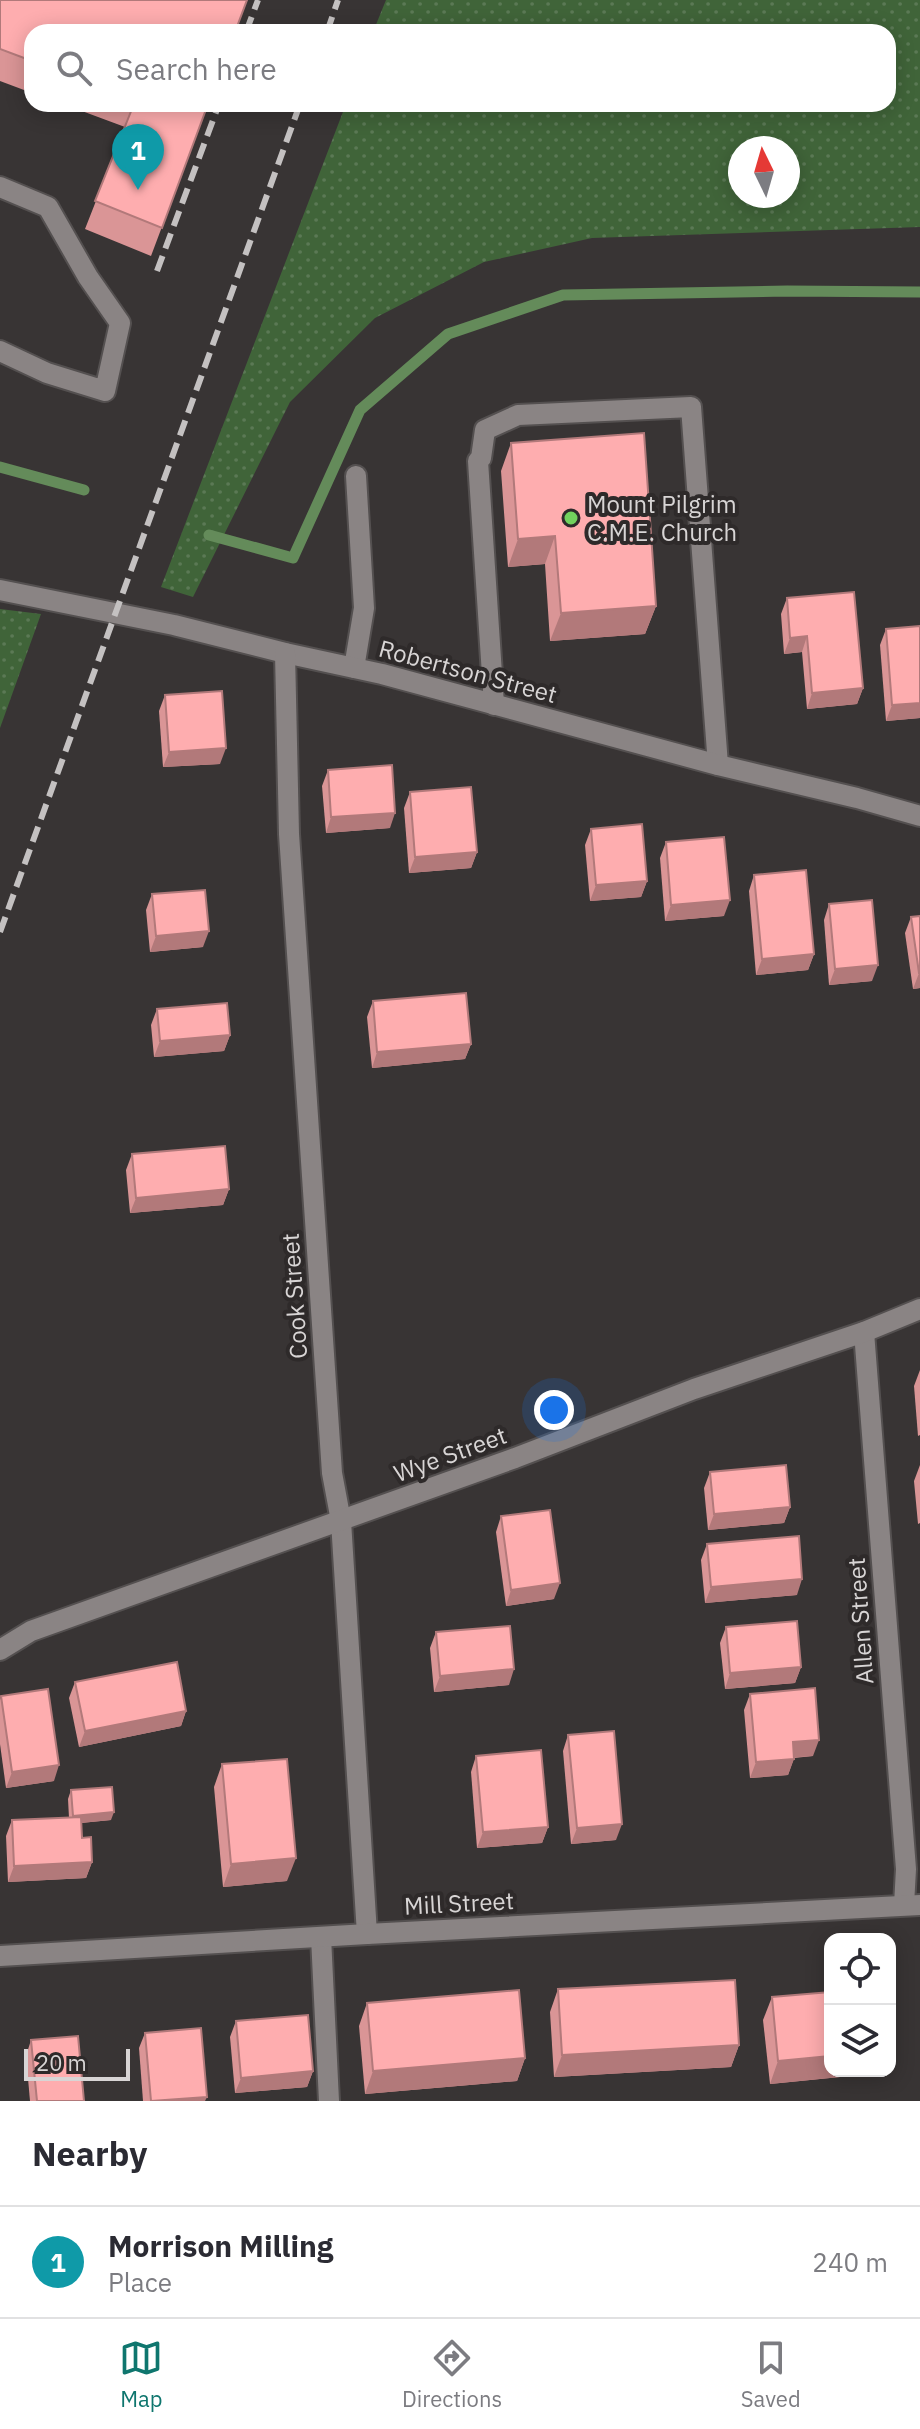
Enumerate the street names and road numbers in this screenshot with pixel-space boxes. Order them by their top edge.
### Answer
street label: Robertson Street [375,632,561,710]
street label: Cook Street [274,1232,314,1360]
street label: Wye Street [389,1419,511,1489]
street label: Allen Street [840,1557,880,1685]
street label: Mill Street [403,1884,515,1922]

